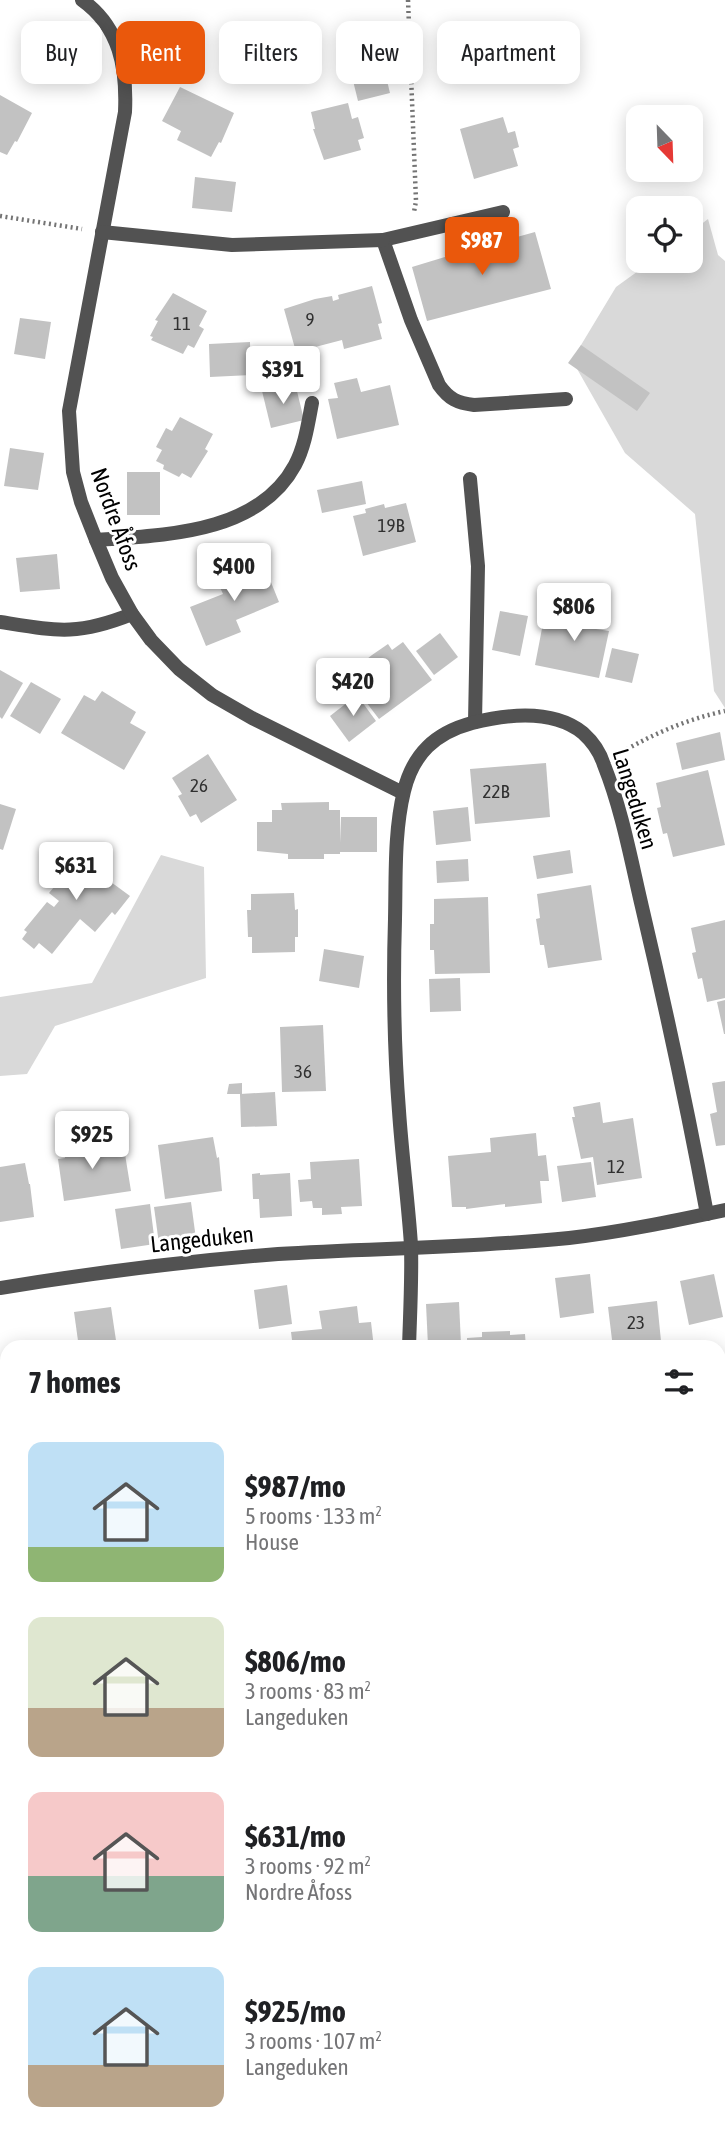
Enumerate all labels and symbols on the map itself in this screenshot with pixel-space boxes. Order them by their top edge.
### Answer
north arrow [626,105,704,182]
pin: $987 [441,218,523,277]
house number: 9 [306,308,315,330]
house number: 11 [173,312,191,334]
pin: $391 [242,346,324,406]
street label: Nordre Åfoss [85,464,147,574]
house number: 19B [378,514,404,536]
pin: $400 [193,544,275,603]
pin: $806 [533,584,615,643]
pin: $420 [312,658,394,718]
street label: Langeduken [607,746,663,852]
house number: 26 [190,774,208,796]
house number: 22B [483,780,509,802]
pin: $631 [35,842,117,902]
house number: 36 [294,1060,312,1082]
pin: $925 [51,1112,133,1171]
house number: 12 [607,1155,625,1177]
street label: Langeduken [149,1221,255,1257]
house number: 23 [627,1311,645,1333]

